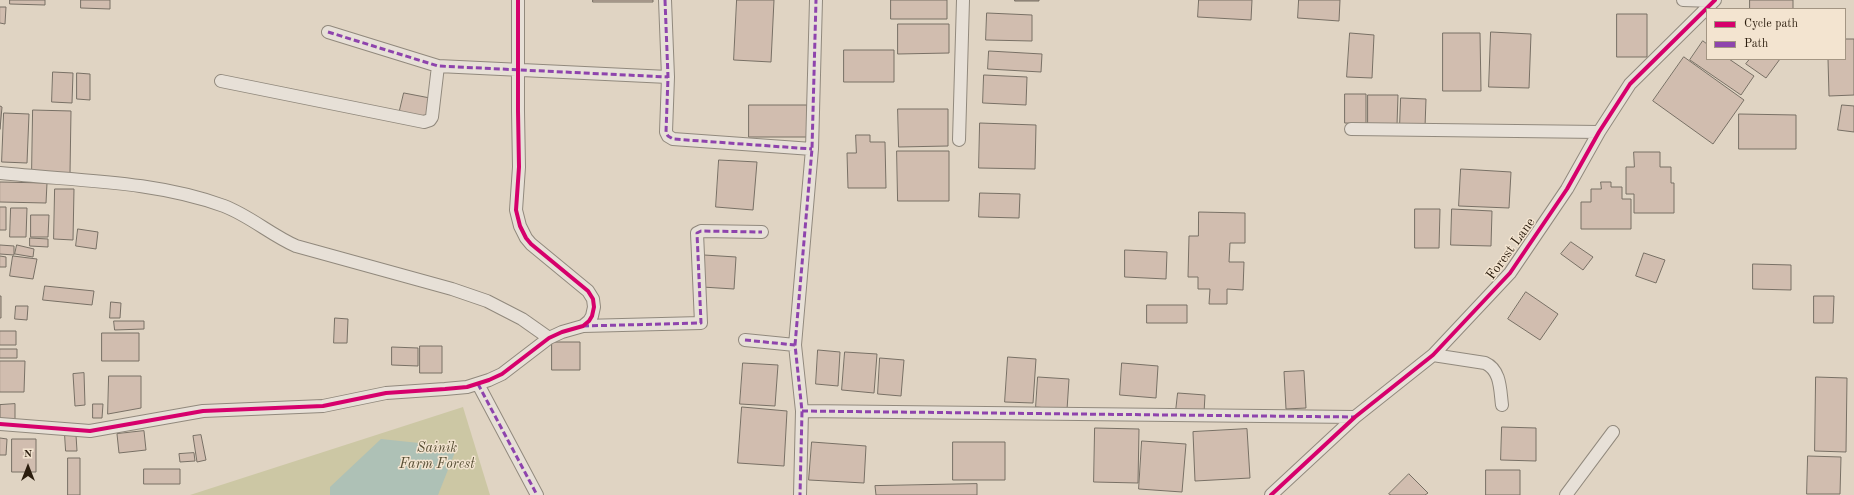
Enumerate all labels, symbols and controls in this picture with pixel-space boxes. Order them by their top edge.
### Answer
legend [1706,8,1846,60]
text: Cycle path [1744,18,1798,30]
text: Path [1744,38,1768,50]
street label: Forest Lane [1483,215,1539,283]
park label: Sainik Farm Forest [399,440,475,472]
north arrow [8,447,48,487]
text: N [24,449,32,460]

